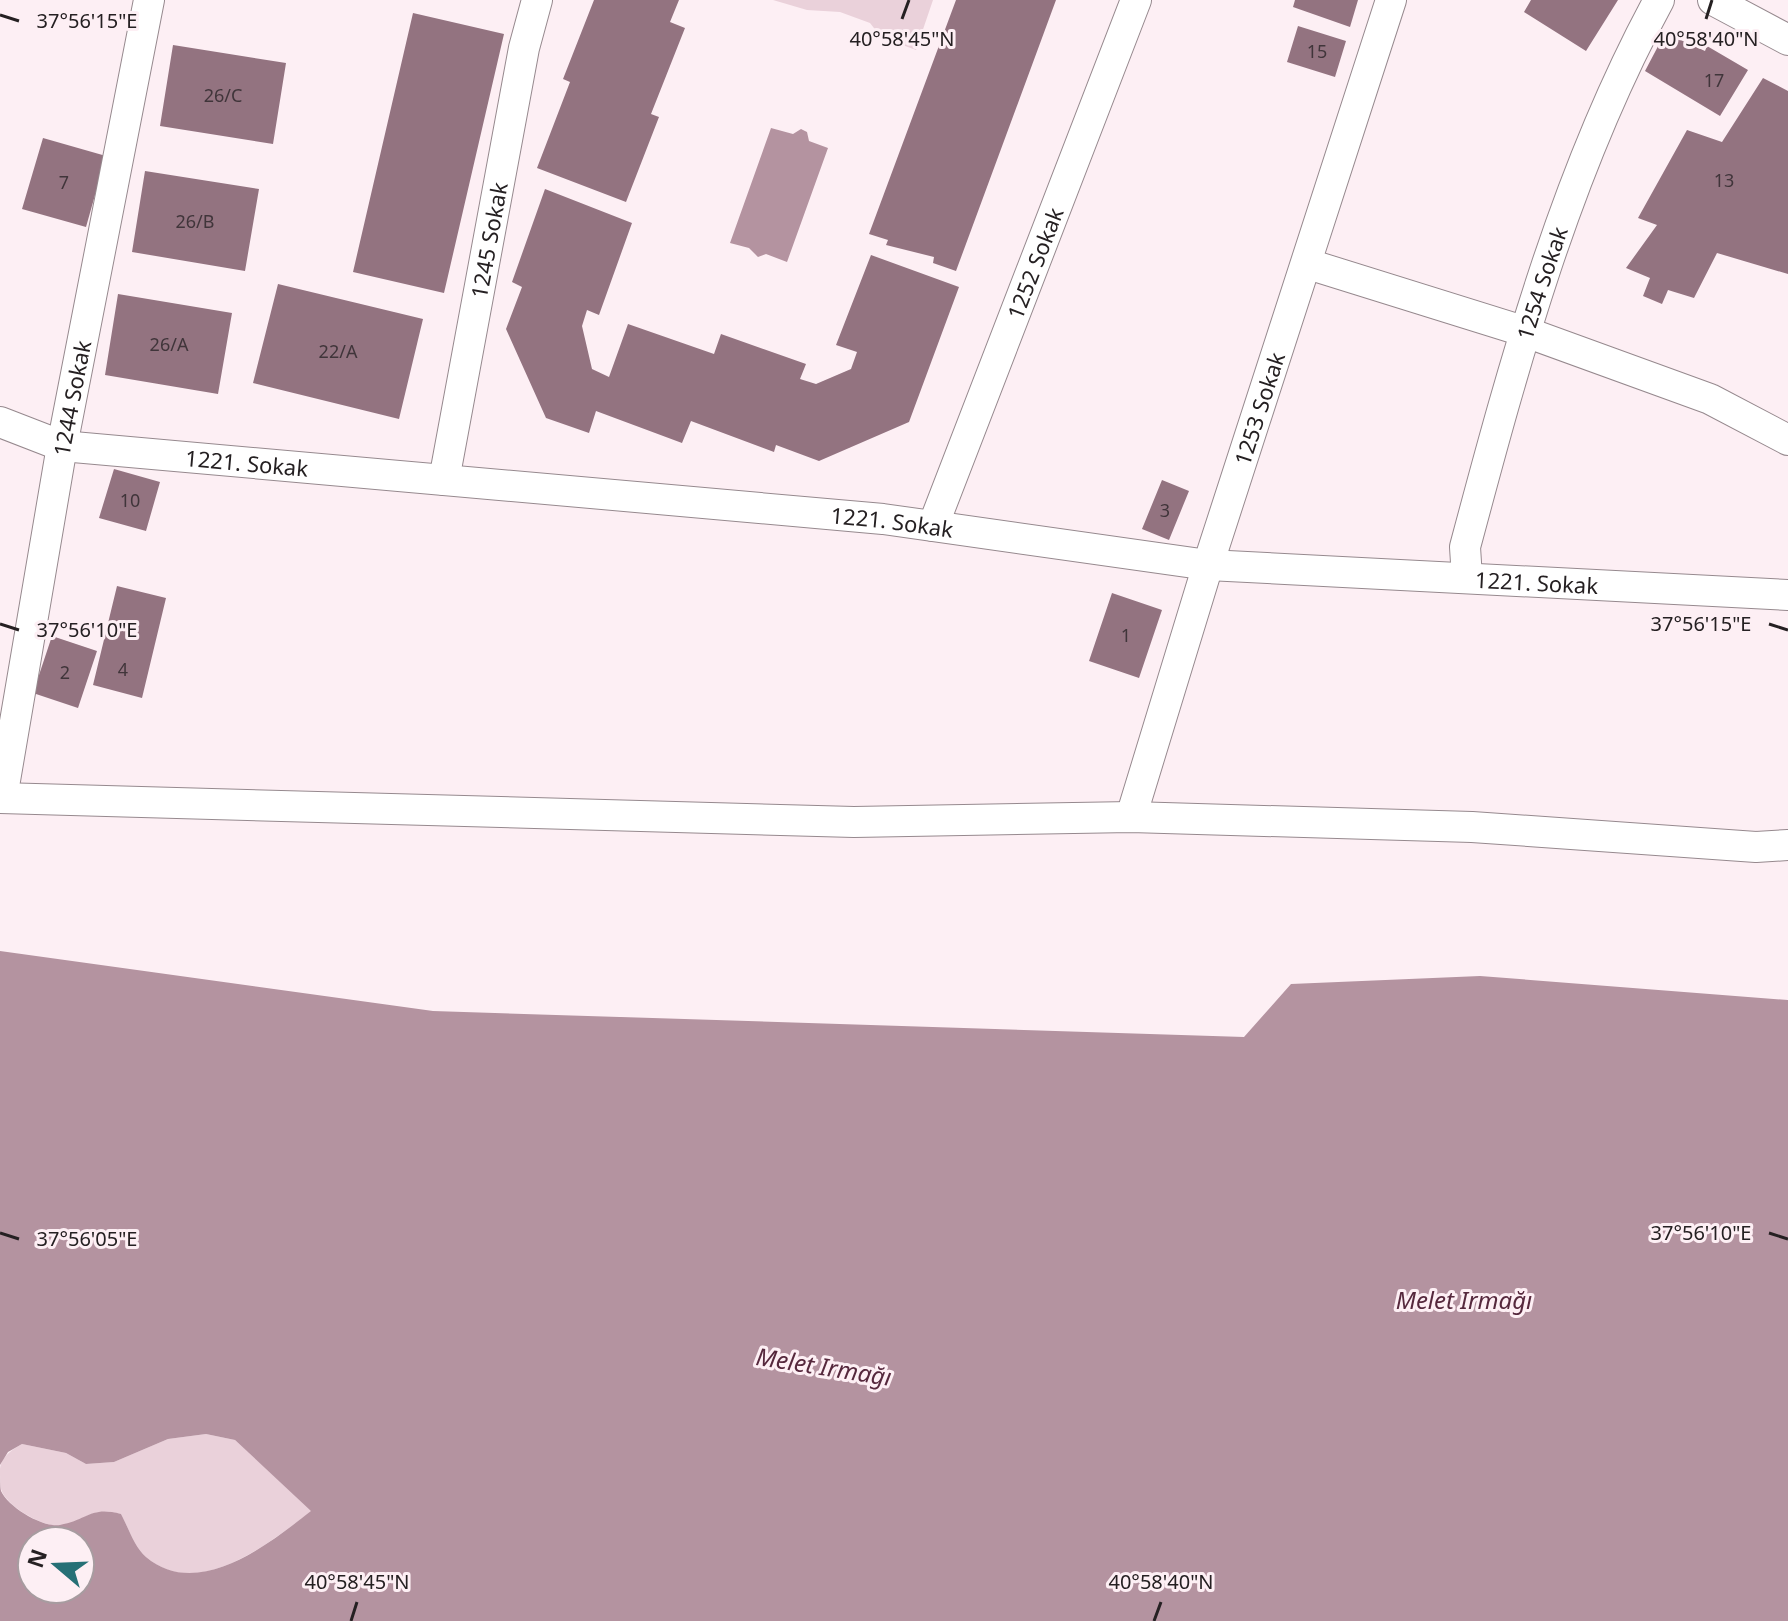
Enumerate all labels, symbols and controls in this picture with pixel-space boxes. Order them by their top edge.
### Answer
text: 37°56'15"E [37,7,137,34]
text: 40°58'45"N [849,25,955,52]
text: 40°58'40"N [1653,25,1759,52]
house number: 15 [1307,39,1327,63]
house number: 17 [1704,68,1724,92]
house number: 26/C [204,83,242,107]
house number: 13 [1714,168,1734,192]
house number: 7 [59,170,69,194]
street label: 1245 Sokak [463,179,514,301]
street label: 1252 Sokak [999,203,1070,323]
house number: 26/B [176,209,215,233]
street label: 1254 Sokak [1509,222,1574,343]
house number: 26/A [150,332,189,356]
street label: 1244 Sokak [46,337,97,458]
house number: 22/A [319,339,358,363]
street label: 1253 Sokak [1226,348,1291,469]
street label: 1221. Sokak [184,442,310,483]
house number: 10 [120,488,140,512]
house number: 3 [1160,498,1170,522]
street label: 1221. Sokak [830,499,956,544]
street label: 1221. Sokak [1474,564,1599,600]
text: 37°56'15"E [1651,610,1751,637]
text: 37°56'10"E [37,616,137,643]
house number: 1 [1121,623,1131,647]
house number: 4 [118,657,128,681]
house number: 2 [60,660,70,684]
text: 37°56'10"E [1651,1219,1751,1246]
text: 37°56'05"E [37,1225,137,1252]
water label: Melet Irmağı [1396,1283,1532,1316]
water label: Melet Irmağı [754,1339,894,1393]
north arrow [16,1525,96,1605]
text: N [19,1545,53,1572]
text: 40°58'45"N [304,1568,410,1595]
text: 40°58'40"N [1108,1568,1214,1595]

